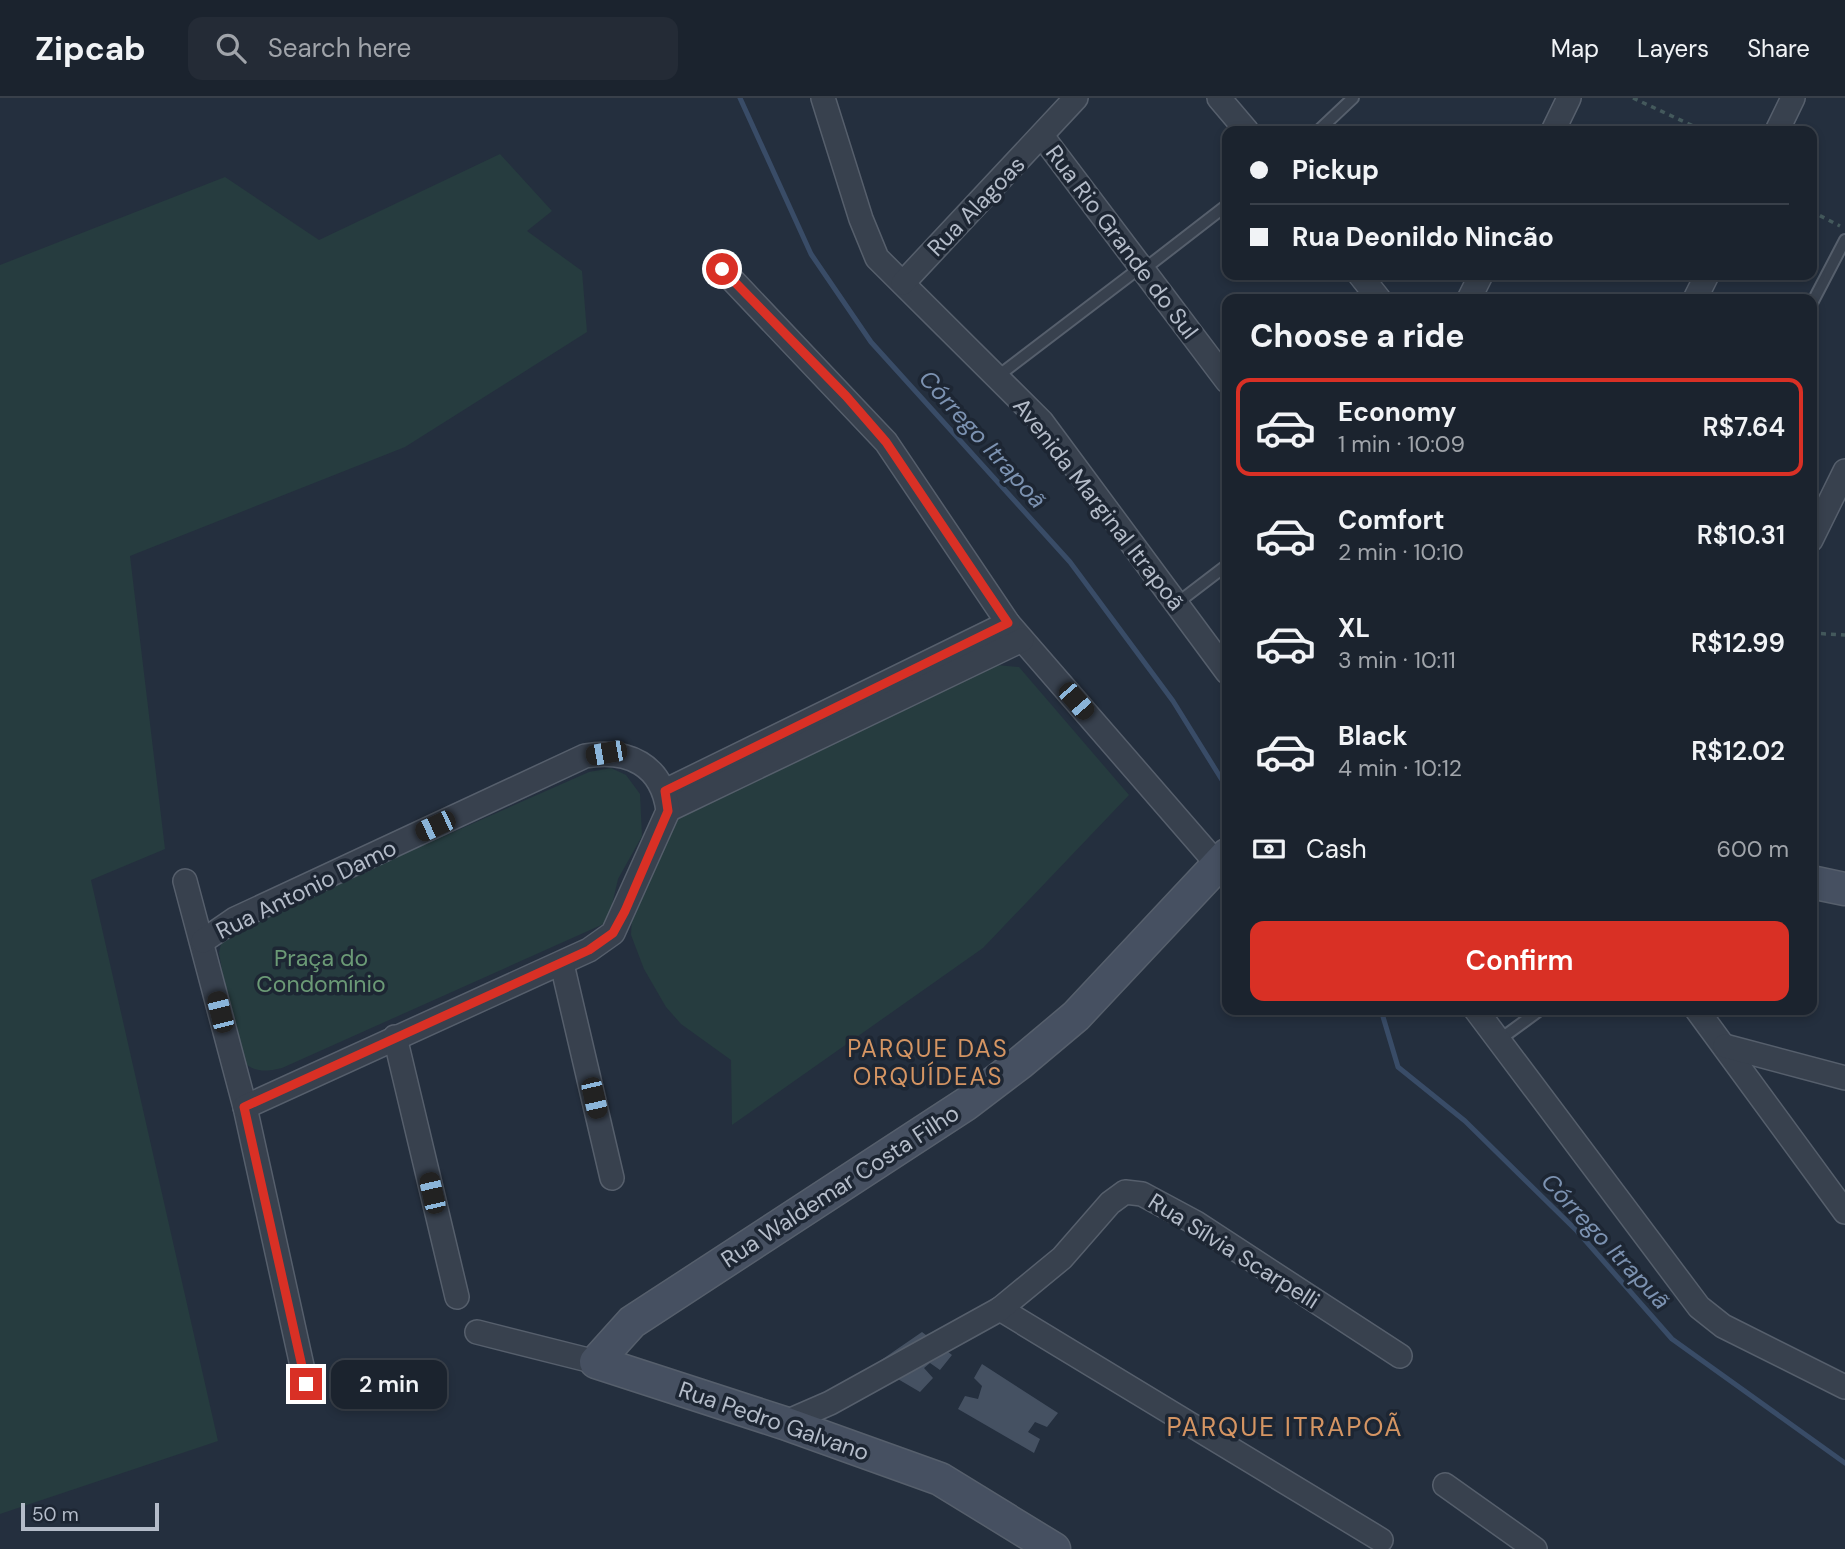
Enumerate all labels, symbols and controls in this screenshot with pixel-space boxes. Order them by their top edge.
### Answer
search box [188,17,678,80]
text: Zipcab [35,27,146,70]
icon: search [212,29,250,67]
text: Search here [268,31,411,65]
text: Map [1551,33,1599,64]
text: Layers [1637,33,1709,64]
text: Share [1747,33,1810,64]
street label: Rua Rio Grande do Sul [1039,139,1205,345]
street label: Rua Alagoas [921,149,1031,263]
text: Pickup [1292,153,1379,187]
text: Rua Deonildo Nincão [1292,220,1554,254]
route start [706,253,738,285]
text: Choose a ride [1250,315,1465,357]
water label: Córrego Itrapoã [913,363,1053,515]
street label: Avenida Marginal Itrapoã [1007,392,1191,616]
text: Economy [1338,395,1456,429]
icon: car [1254,396,1317,459]
text: R$7.64 [1703,410,1785,444]
text: 1 min · 10:09 [1338,429,1465,459]
text: Comfort [1338,503,1444,537]
icon: car [1254,504,1317,567]
text: R$10.31 [1697,518,1785,552]
text: 2 min · 10:10 [1338,537,1464,567]
text: XL [1338,611,1370,645]
icon: car [1254,612,1317,675]
text: R$12.99 [1691,626,1785,660]
text: 3 min · 10:11 [1338,645,1456,675]
car [1055,678,1098,724]
text: Black [1338,719,1408,753]
icon: car [1254,720,1317,783]
text: R$12.02 [1691,734,1785,768]
car [584,739,629,767]
text: 4 min · 10:12 [1338,753,1462,783]
car [412,808,459,844]
icon: cash [1250,830,1288,868]
street label: Rua Antonio Damo [211,832,401,946]
text: Cash [1306,832,1367,866]
text: 600 m [1716,834,1789,864]
button: Confirm [1250,921,1789,1001]
park label: Praça do Condomínio [256,943,386,999]
car [205,989,236,1035]
district label: PARQUE DAS ORQUÍDEAS [847,1033,1009,1092]
car [580,1075,609,1121]
street label: Rua Waldemar Costa Filho [715,1098,965,1274]
water label: Córrego Itrapuã [1535,1166,1677,1316]
car [418,1170,447,1216]
street label: Rua Sílvia Scarpelli [1143,1186,1325,1316]
callout: 2 min [330,1360,446,1408]
route end [290,1368,322,1400]
text: 2 min [359,1369,419,1399]
street label: Rua Pedro Galvano [675,1374,873,1468]
district label: PARQUE ITRAPOÃ [1167,1410,1403,1444]
scale bar [21,1500,159,1532]
text: 50 m [32,1502,79,1527]

